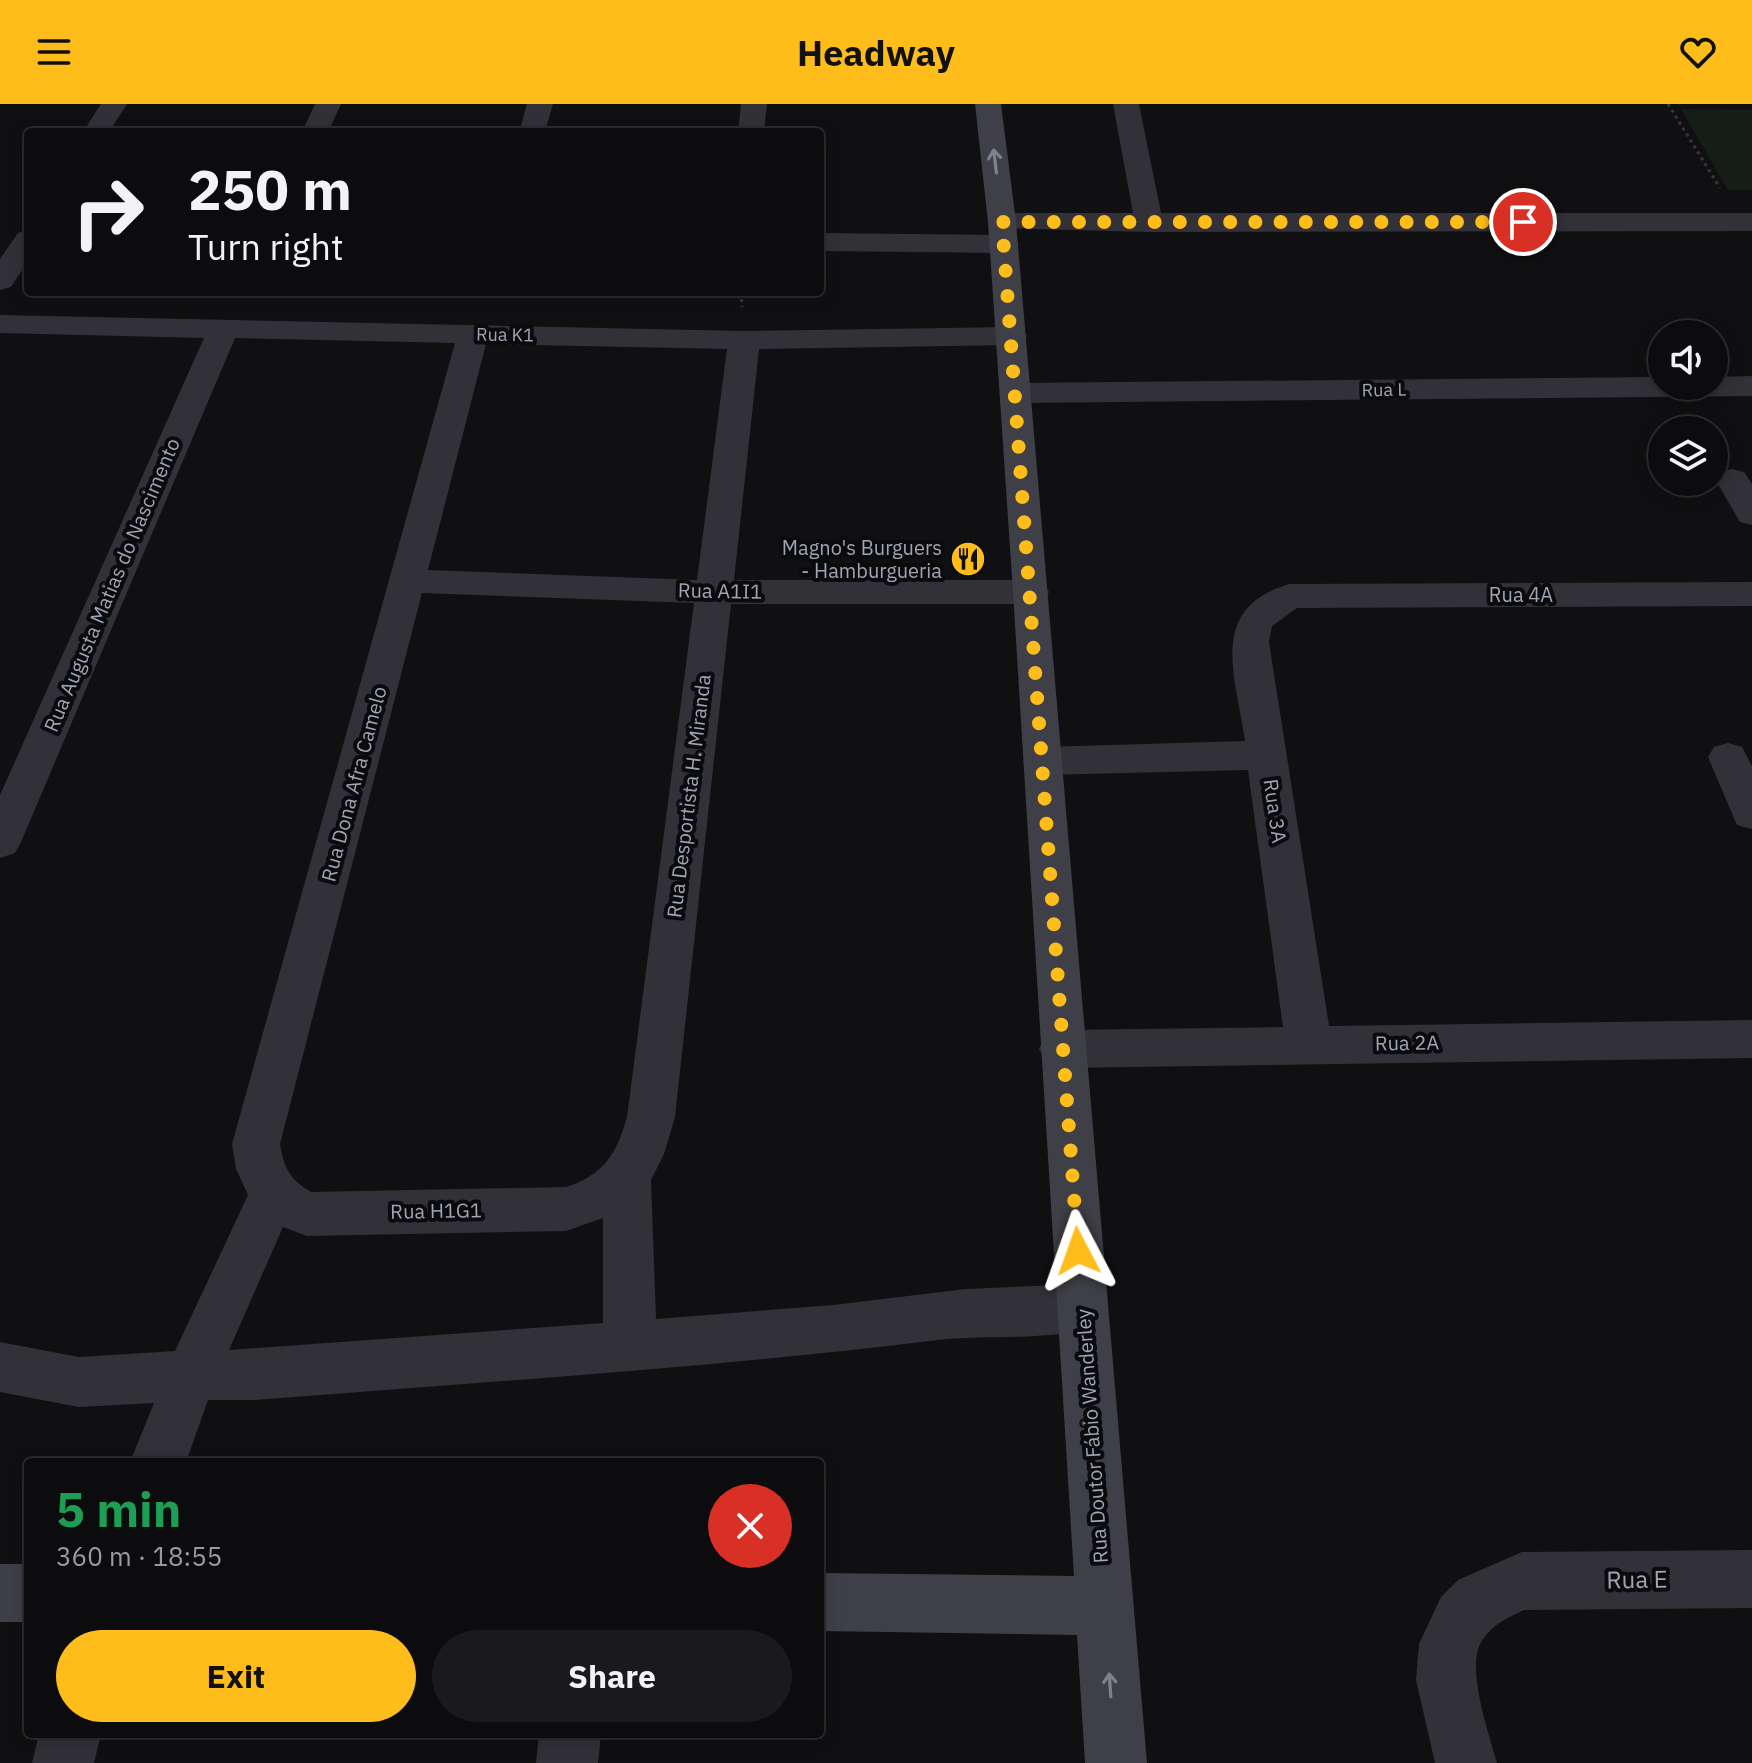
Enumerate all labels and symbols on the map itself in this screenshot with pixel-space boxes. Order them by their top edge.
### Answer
one-way arrow [987,148,1002,174]
pin [1489,188,1557,256]
street label: Rua K1 [476,322,534,347]
street label: Rua L [1361,378,1407,401]
street label: Rua Augusta Matias do Nascimento [37,434,186,736]
place label: Magno's Burguers - Hamburgueria [782,534,942,584]
restaurant icon: Magno's Burguers - Hamburgueria [949,540,987,578]
street label: Rua A1I1 [678,576,762,605]
street label: Rua 4A [1489,581,1553,608]
street label: Rua Desportista H. Miranda [660,672,717,919]
street label: Rua Dona Afra Camelo [314,683,393,884]
street label: Rua 3A [1258,777,1293,845]
street label: Rua 2A [1375,1028,1440,1057]
street label: Rua H1G1 [390,1196,482,1225]
position arrow [1036,1209,1120,1293]
street label: Rua Doutor Fábio Wanderley [1069,1308,1114,1564]
street label: Rua E [1606,1562,1668,1596]
one-way arrow [1102,1672,1117,1699]

